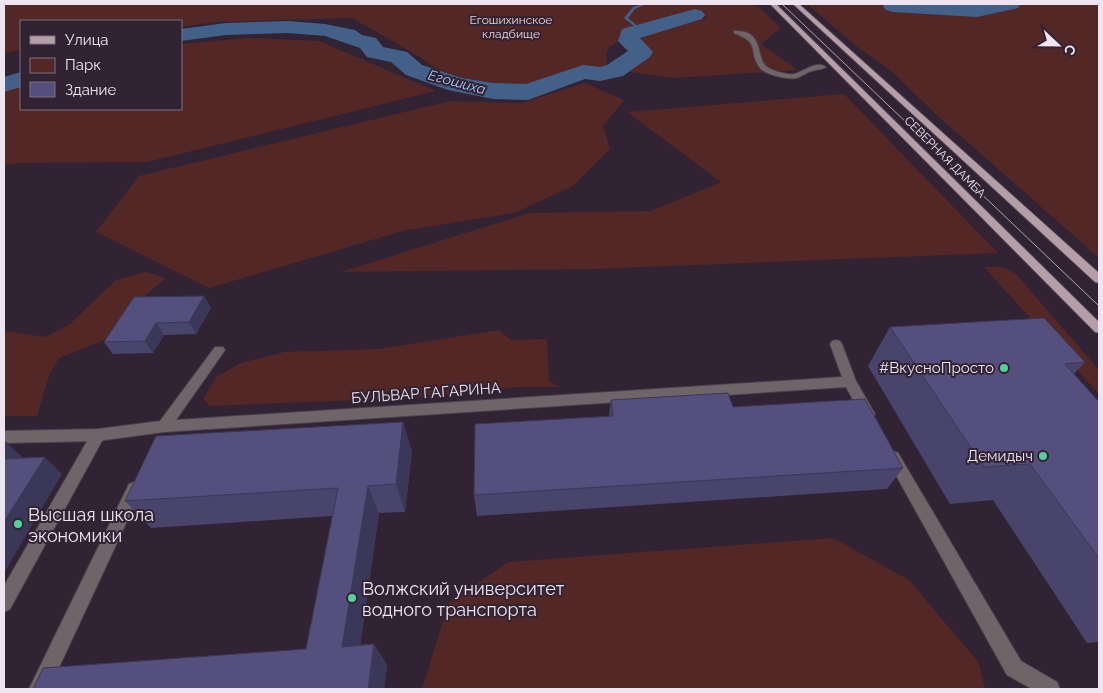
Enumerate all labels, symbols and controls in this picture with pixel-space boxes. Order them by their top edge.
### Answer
park label: Егошихинское кладбище [470,13,552,41]
legend [20,20,182,110]
north arrow [1033,20,1083,70]
text: Улица [65,31,109,49]
text: С [1061,42,1079,58]
text: Парк [65,56,101,74]
water label: Егошиха [427,67,487,97]
text: Здание [65,81,117,99]
street label: СЕВЕРНАЯ ДАМБА [901,113,989,201]
place label: #ВкусноПросто [879,359,994,377]
marker: #ВкусноПросто [998,362,1010,374]
street label: БУЛЬВАР ГАГАРИНА [351,379,501,407]
place label: Демидыч [967,447,1033,465]
marker: Демидыч [1037,450,1049,462]
place label: Высшая школа экономики [28,504,154,546]
marker: Высшая школа экономики [12,518,24,530]
place label: Волжский университет водного транспорта [362,578,565,620]
marker: Волжский университет водного транспорта [346,592,358,604]

